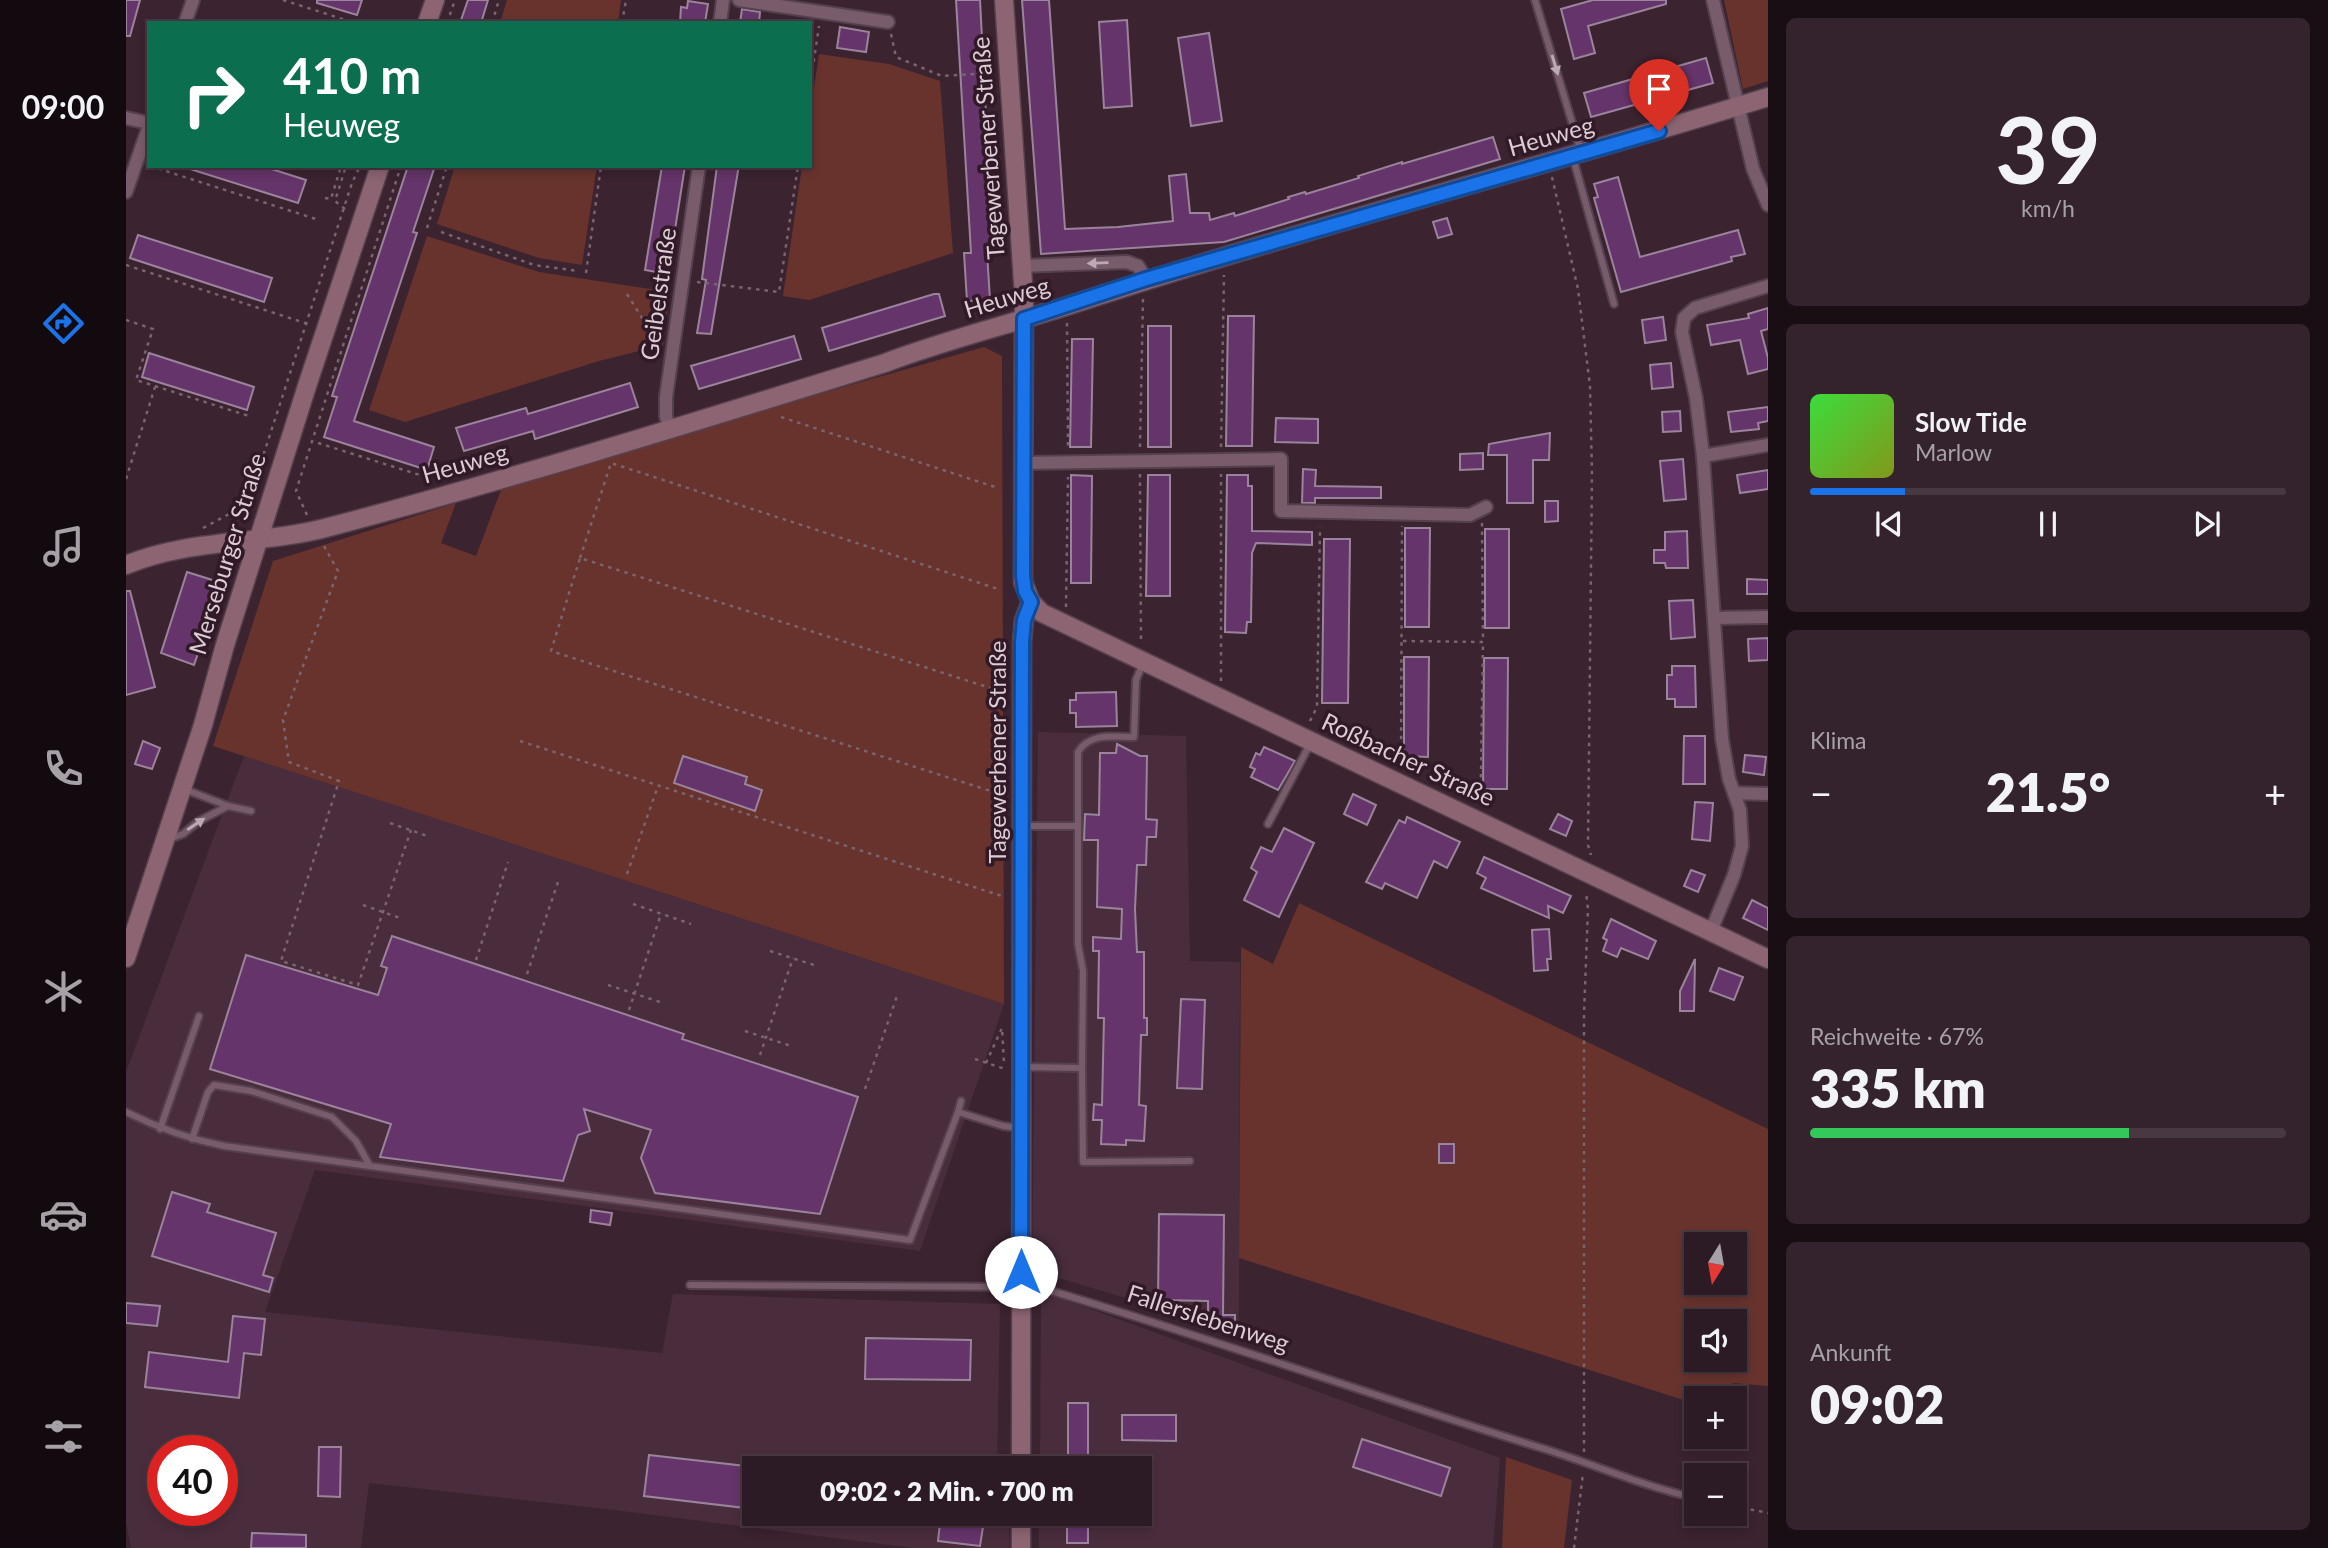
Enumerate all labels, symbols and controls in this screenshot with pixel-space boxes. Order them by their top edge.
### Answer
street label: Tagewerbener Straße [965,36,1010,260]
text: 410 m [283,46,421,104]
icon: right [168,49,259,140]
one-way arrow [1550,55,1560,76]
pin [1629,59,1689,131]
icon: arrive [1640,70,1678,108]
text: 09:00 [22,87,104,126]
text: 39 [1995,94,2101,203]
text: Heuweg [283,105,400,144]
street label: Heuweg [1504,110,1597,162]
text: km/h [2021,194,2075,222]
street label: Geibelstraße [634,226,681,362]
one-way arrow [1087,258,1109,269]
street label: Heuweg [960,270,1053,323]
icon: directions [39,299,88,348]
text: Slow Tide [1915,406,2027,438]
street label: Heuweg [418,437,511,489]
text: Marlow [1915,438,1992,466]
street label: Merseburger Straße [182,449,271,658]
icon: previous [1870,505,1908,543]
icon: pause [2029,505,2067,543]
icon: next [2188,505,2226,543]
icon: music [39,522,88,571]
street label: Tagewerbener Straße [982,641,1011,864]
street label: Roßbacher Straße [1318,706,1500,811]
text: Klima [1810,726,1867,754]
icon: phone [39,744,88,793]
text: 21.5° [1986,761,2110,823]
text: − [1810,770,1832,816]
text: + [2264,770,2286,816]
one-way arrow [187,817,206,830]
icon: climate [39,967,88,1016]
text: Reichweite · 67% [1810,1022,1984,1050]
text: 335 km [1810,1057,1986,1119]
icon: car [39,1190,88,1239]
north arrow [1684,1232,1746,1295]
map controls [1684,1232,1747,1526]
position arrow [984,1235,1058,1309]
street label: Fallerslebenweg [1124,1278,1293,1357]
button: sound [1684,1309,1747,1372]
text: Ankunft [1810,1338,1891,1366]
text: 09:02 [1810,1373,1944,1435]
button: + [1684,1386,1747,1449]
icon: filters [39,1412,88,1461]
speed limit sign: 40 [147,1435,238,1526]
button: − [1684,1463,1747,1526]
text: 09:02 · 2 Min. · 700 m [820,1475,1074,1507]

